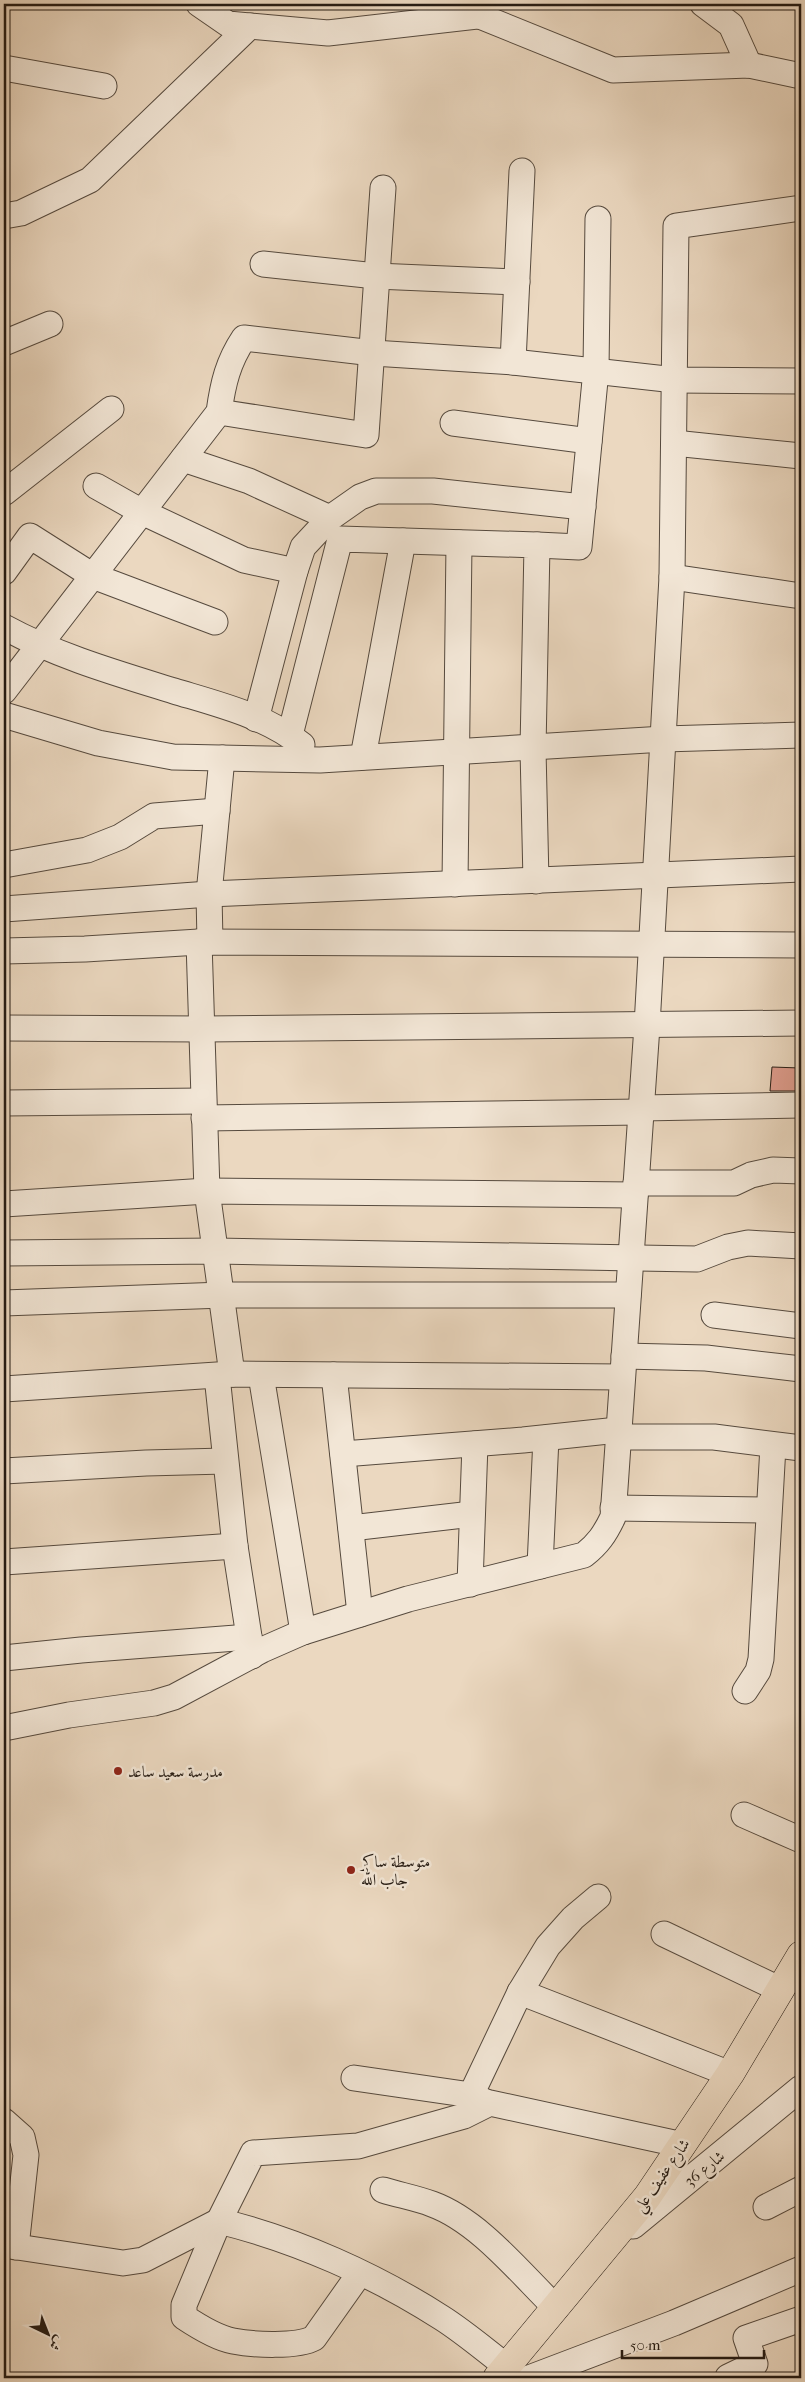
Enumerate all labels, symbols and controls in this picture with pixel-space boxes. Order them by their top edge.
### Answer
place label: مدرسة سعيد ساعد [128,1762,223,1781]
marker: مدرسة سعيد ساعد [112,1765,124,1777]
place label: متوسطة ساكر جاب الله [359,1852,430,1890]
marker: متوسطة ساكر جاب الله [345,1864,357,1876]
street label: شارع عفيف علي [629,2135,699,2219]
street label: شارع 36 [680,2146,731,2193]
north arrow [22,2310,72,2360]
scale bar [622,2327,765,2359]
text: ش [46,2332,67,2354]
text: 50 m [630,2336,661,2354]

